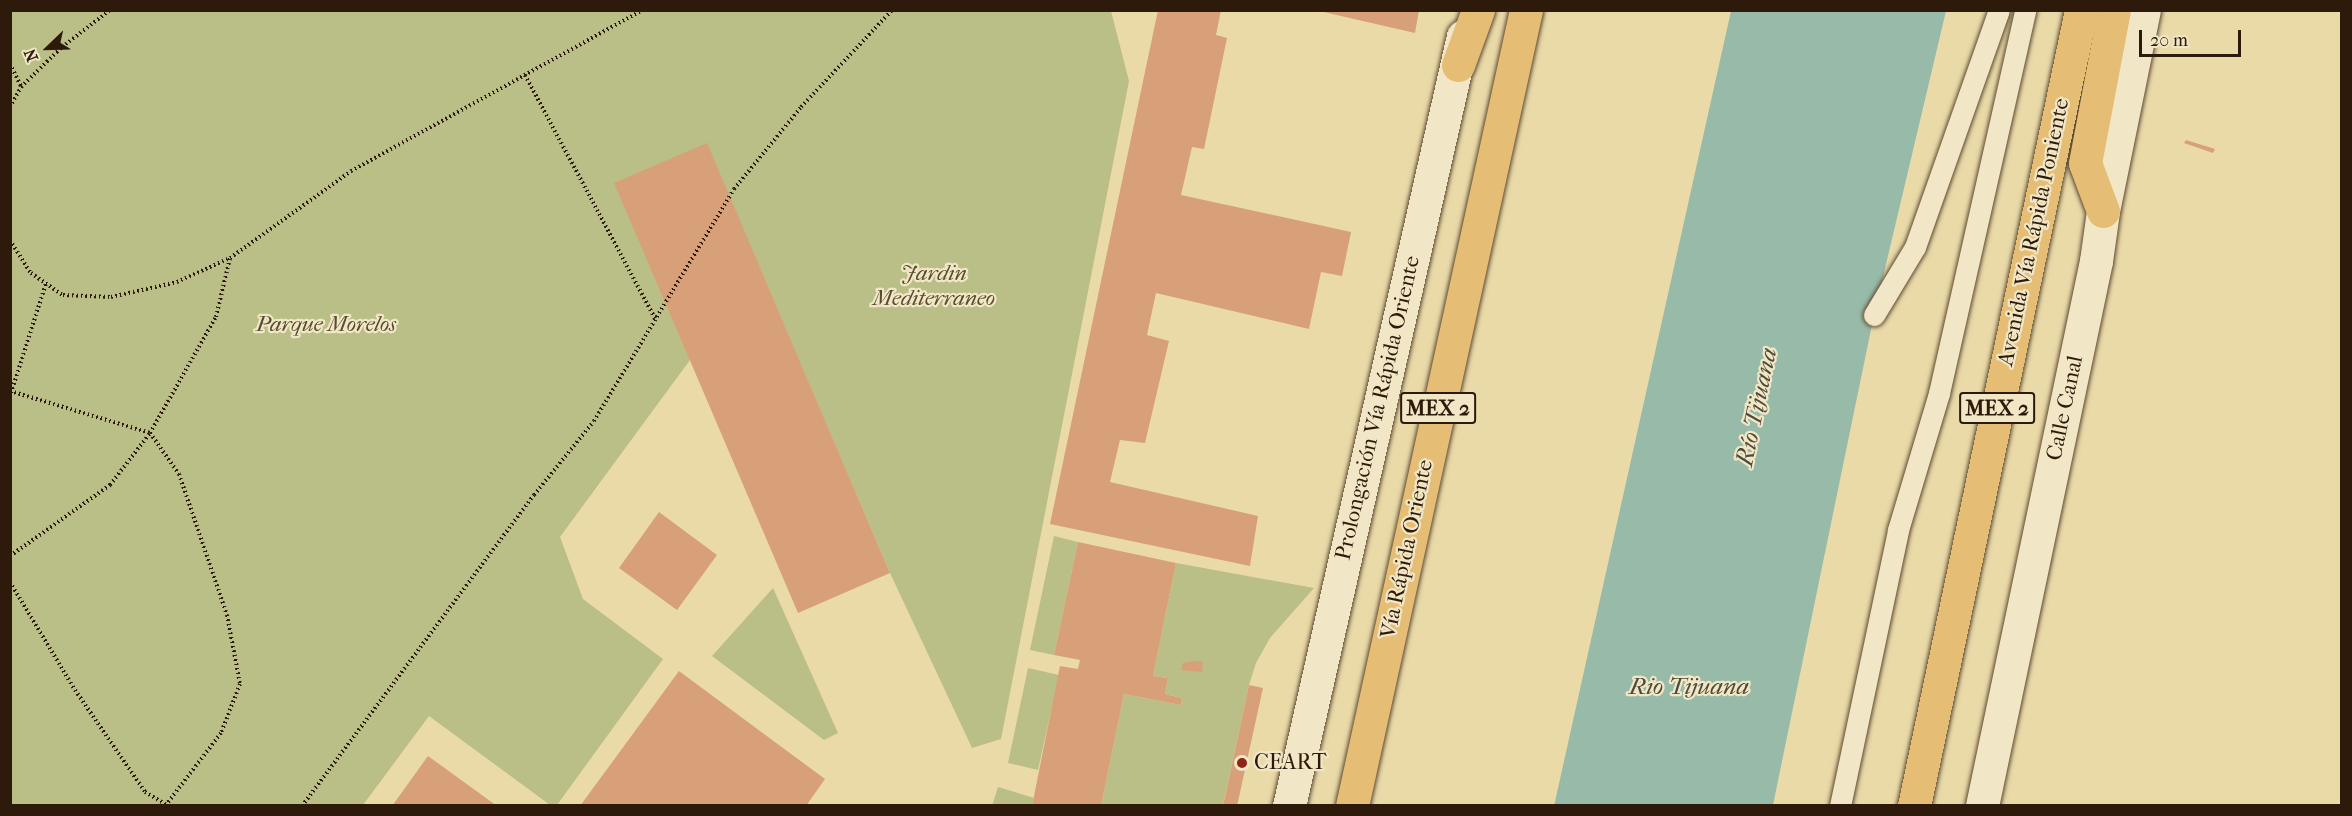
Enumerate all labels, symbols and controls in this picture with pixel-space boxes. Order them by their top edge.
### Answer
north arrow [18,18,78,78]
scale bar [2142,18,2244,56]
text: 20 m [2150,30,2188,51]
text: N [20,46,42,65]
street label: Avenida Vía Rápida Poniente [1993,96,2075,368]
street label: Prolongación Vía Rápida Oriente [1330,253,1426,563]
park label: Jardin Mediterraneo [873,260,995,312]
park label: Parque Morelos [256,312,396,338]
water label: Río Tijuana [1730,345,1784,469]
street label: Calle Canal [2041,353,2089,463]
road number: MEX 2 [1399,390,1477,426]
road number: MEX 2 [1958,390,2036,426]
street label: Vía Rápida Oriente [1375,457,1439,641]
water label: Rio Tijuana [1629,673,1749,701]
place label: CEART [1254,750,1327,776]
marker: CEART [1235,756,1249,770]

